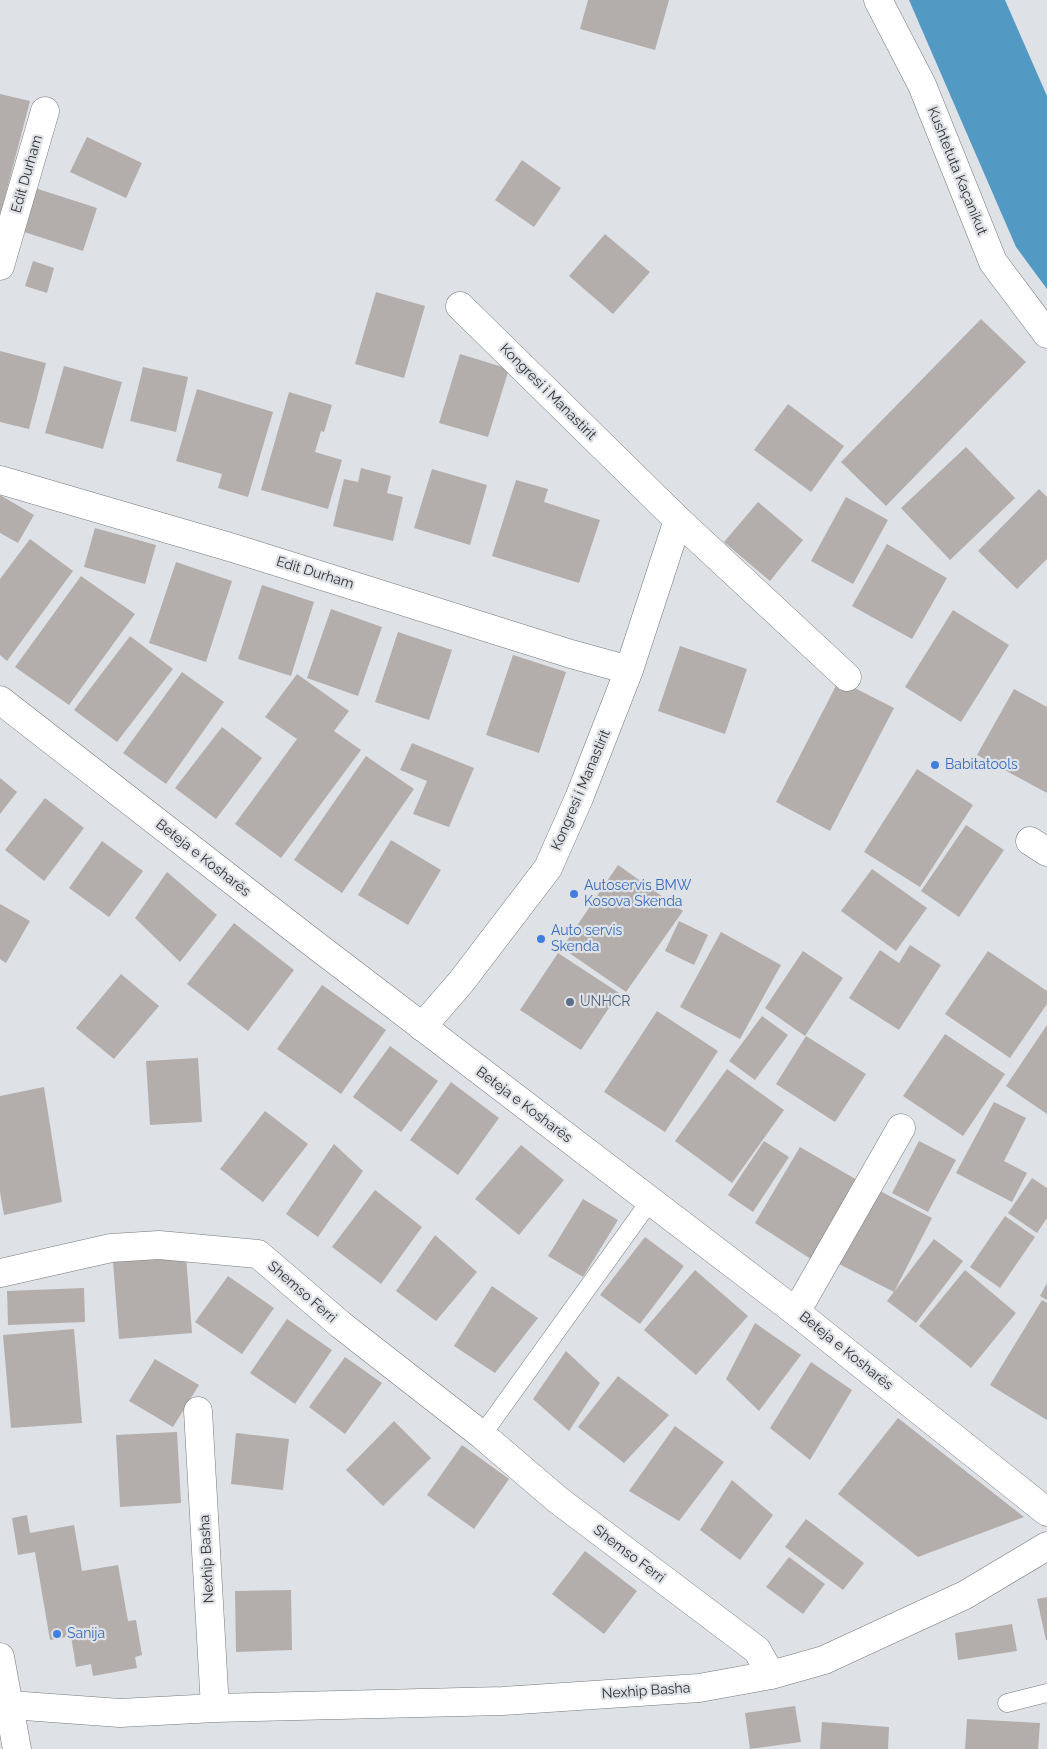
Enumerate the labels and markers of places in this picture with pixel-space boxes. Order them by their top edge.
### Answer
place label: Babitatools [945,757,1018,773]
marker: Babitatools [929,759,941,771]
place label: Autoservis BMW Kosova Skenda [584,878,692,910]
marker: Autoservis BMW Kosova Skenda [568,888,580,900]
place label: Auto servis Skenda [551,923,622,956]
marker: Auto servis Skenda [535,933,547,945]
place label: UNHCR [580,994,630,1010]
marker: UNHCR [564,996,576,1008]
place label: Sanija [67,1626,105,1642]
marker: Sanija [51,1628,63,1640]

